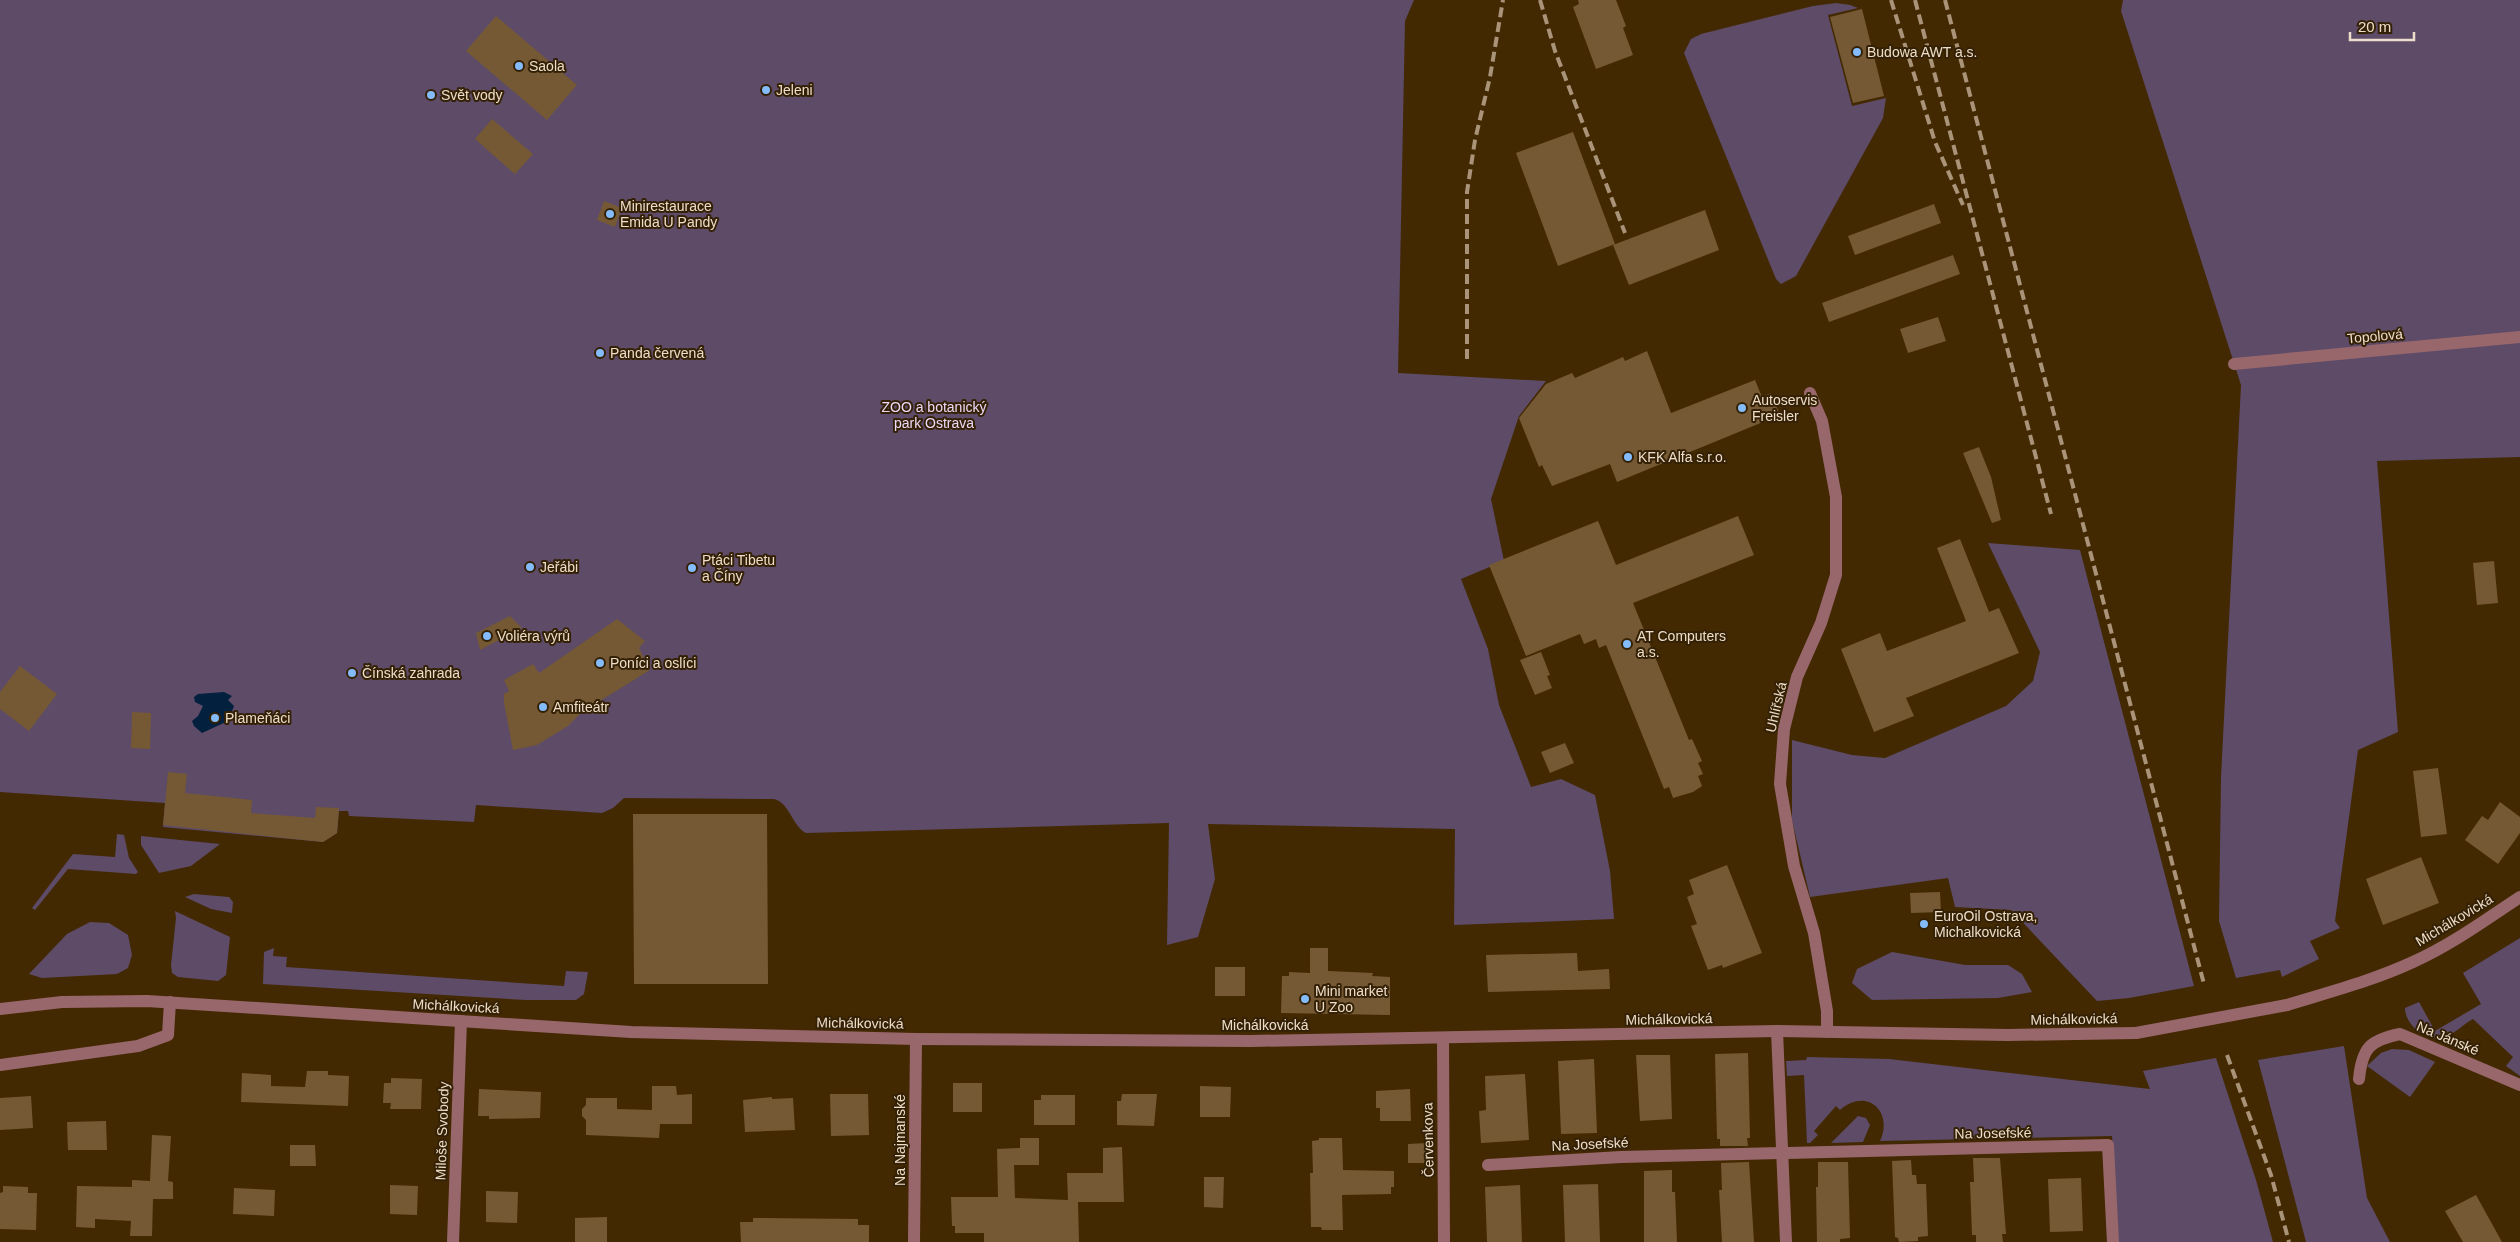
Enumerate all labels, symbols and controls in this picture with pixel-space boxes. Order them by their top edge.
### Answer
scale bar [2350,10,2414,42]
text: 20 m [2358,18,2391,35]
place label: Budowa AWT a.s. [1867,44,1978,60]
marker: Budowa AWT a.s. [1851,46,1863,58]
place label: Saola [529,58,565,74]
marker: Saola [513,60,525,72]
place label: Jeleni [776,82,813,98]
marker: Jeleni [760,84,772,96]
place label: Svět vody [441,87,502,103]
marker: Svět vody [425,89,437,101]
place label: Minirestaurace Emida U Pandy [620,198,717,230]
marker: Minirestaurace Emida U Pandy [604,208,616,220]
street label: Topolová [2346,326,2404,346]
place label: Panda červená [610,345,704,361]
marker: Panda červená [594,347,606,359]
place label: Autoservis Freisler [1752,392,1817,424]
park label: ZOO a botanický park Ostrava [881,399,987,431]
marker: Autoservis Freisler [1736,402,1748,414]
place label: KFK Alfa s.r.o. [1638,449,1727,465]
marker: KFK Alfa s.r.o. [1622,451,1634,463]
place label: Ptáci Tibetu a Číny [702,552,775,584]
place label: Jeřábi [540,559,578,575]
marker: Jeřábi [524,561,536,573]
marker: Ptáci Tibetu a Číny [686,562,698,574]
place label: Voliéra výrů [497,628,570,644]
place label: AT Computers a.s. [1637,628,1726,660]
marker: Voliéra výrů [481,630,493,642]
marker: AT Computers a.s. [1621,638,1633,650]
place label: Poníci a oslíci [610,655,696,671]
marker: Poníci a oslíci [594,657,606,669]
place label: Čínská zahrada [362,665,460,681]
marker: Čínská zahrada [346,667,358,679]
street label: Uhlířská [1762,680,1790,734]
place label: Amfiteátr [553,699,609,715]
marker: Amfiteátr [537,701,549,713]
place label: Plameňáci [225,710,290,726]
marker: Plameňáci [209,712,221,724]
street label: Michálkovická [2413,891,2496,949]
place label: EuroOil Ostrava, Michalkovická [1934,908,2037,940]
marker: EuroOil Ostrava, Michalkovická [1918,918,1930,930]
place label: Mini market U Zoo [1315,983,1387,1015]
marker: Mini market U Zoo [1299,993,1311,1005]
street label: Michálkovická [412,996,500,1016]
street label: Michálkovická [1625,1010,1713,1028]
street label: Michálkovická [2030,1010,2118,1028]
street label: Michálkovická [816,1014,904,1032]
street label: Michálkovická [1221,1017,1309,1033]
street label: Na Jánské [2414,1018,2482,1058]
street label: Miloše Svobody [432,1081,452,1181]
street label: Na Najmanské [892,1094,908,1186]
street label: Červenkova [1419,1102,1437,1177]
street label: Na Josefské [1954,1124,2032,1142]
street label: Na Josefské [1551,1134,1629,1154]

